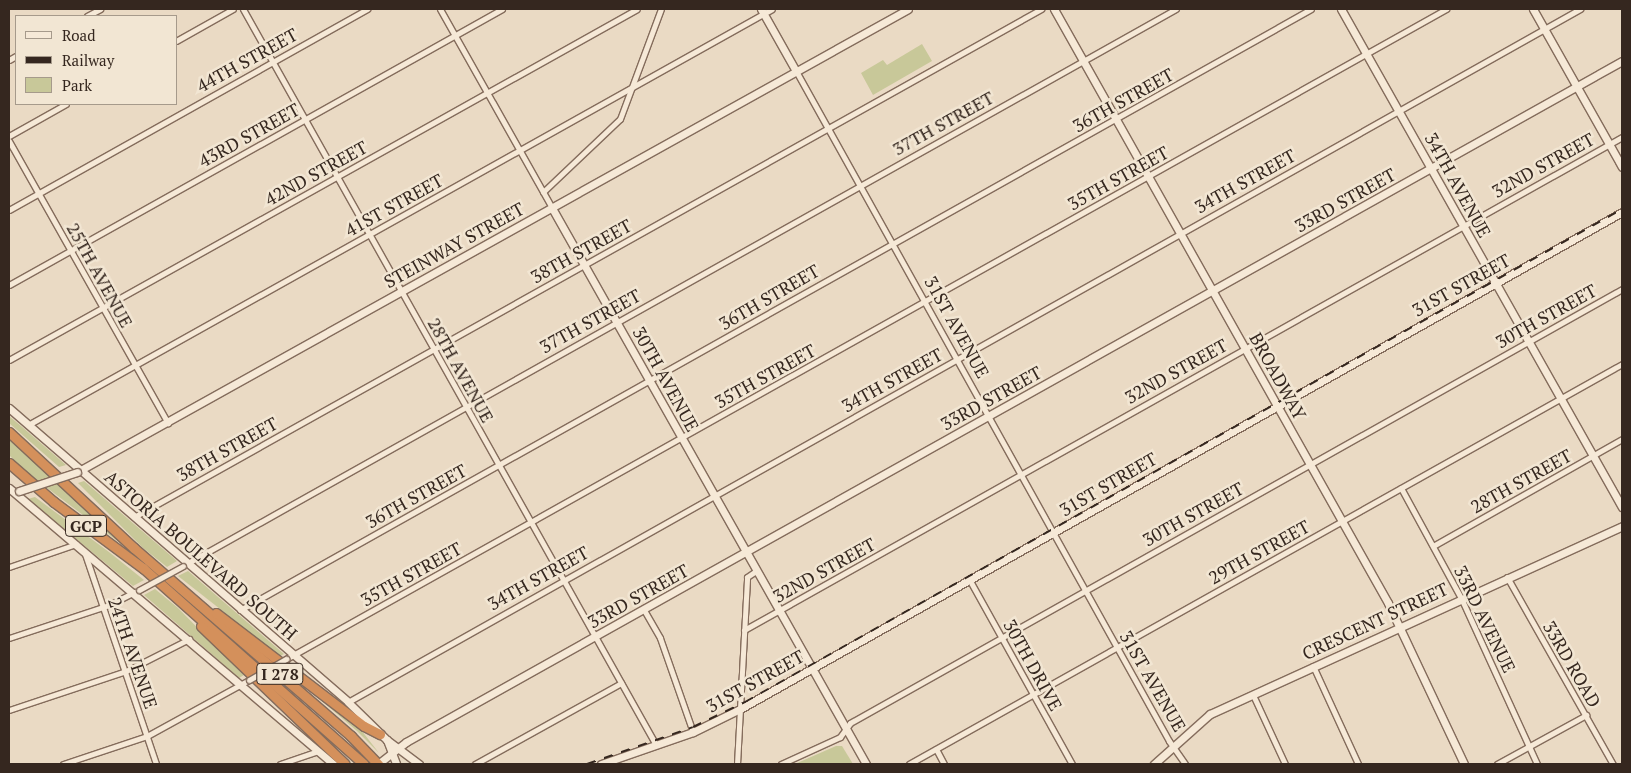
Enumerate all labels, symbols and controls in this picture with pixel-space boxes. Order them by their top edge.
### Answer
legend [15,15,178,105]
street label: 44TH STREET [193,23,301,97]
text: Road [62,25,95,45]
text: Railway [62,50,114,70]
street label: 36TH STREET [1069,63,1177,137]
text: Park [62,75,92,95]
street label: 37TH STREET [889,86,997,160]
street label: 43RD STREET [195,98,303,172]
street label: 32ND STREET [1488,128,1598,202]
street label: 34TH AVENUE [1420,129,1496,241]
street label: 42ND STREET [261,136,371,210]
street label: 35TH STREET [1064,141,1172,215]
street label: 34TH STREET [1191,144,1299,218]
street label: 33RD STREET [1291,163,1399,237]
street label: 41ST STREET [341,169,447,241]
street label: STEINWAY STREET [380,198,528,292]
street label: 38TH STREET [527,214,635,288]
street label: 25TH AVENUE [62,219,138,331]
street label: 31ST STREET [1408,249,1514,321]
street label: 36TH STREET [715,260,823,334]
street label: 31ST AVENUE [920,272,994,382]
street label: 30TH STREET [1492,279,1600,353]
street label: 37TH STREET [536,284,644,358]
street label: 28TH AVENUE [423,314,499,426]
street label: 30TH AVENUE [628,323,704,435]
street label: BROADWAY [1245,329,1311,423]
street label: 32ND STREET [1121,334,1231,408]
street label: 35TH STREET [711,339,819,413]
street label: 34TH STREET [838,343,946,417]
street label: 33RD STREET [937,361,1045,435]
street label: 38TH STREET [173,412,281,486]
street label: 28TH STREET [1467,444,1575,518]
street label: 31ST STREET [1056,447,1160,521]
street label: 36TH STREET [362,459,470,533]
street label: ASTORIA BOULEVARD SOUTH [100,466,302,644]
street label: 30TH STREET [1139,477,1247,551]
road number: GCP [65,512,107,540]
street label: 29TH STREET [1205,515,1313,589]
street label: 32ND STREET [769,533,879,607]
street label: 35TH STREET [357,537,465,611]
street label: 34TH STREET [484,541,592,615]
street label: 33RD STREET [584,559,692,633]
street label: 33RD AVENUE [1450,562,1520,676]
street label: CRESCENT STREET [1299,578,1451,664]
street label: 24TH AVENUE [104,594,162,712]
street label: 30TH DRIVE [999,616,1067,714]
street label: 33RD ROAD [1539,617,1605,711]
street label: 31ST AVENUE [1115,627,1191,735]
street label: 31ST STREET [702,645,808,717]
road number: I 278 [256,661,304,688]

